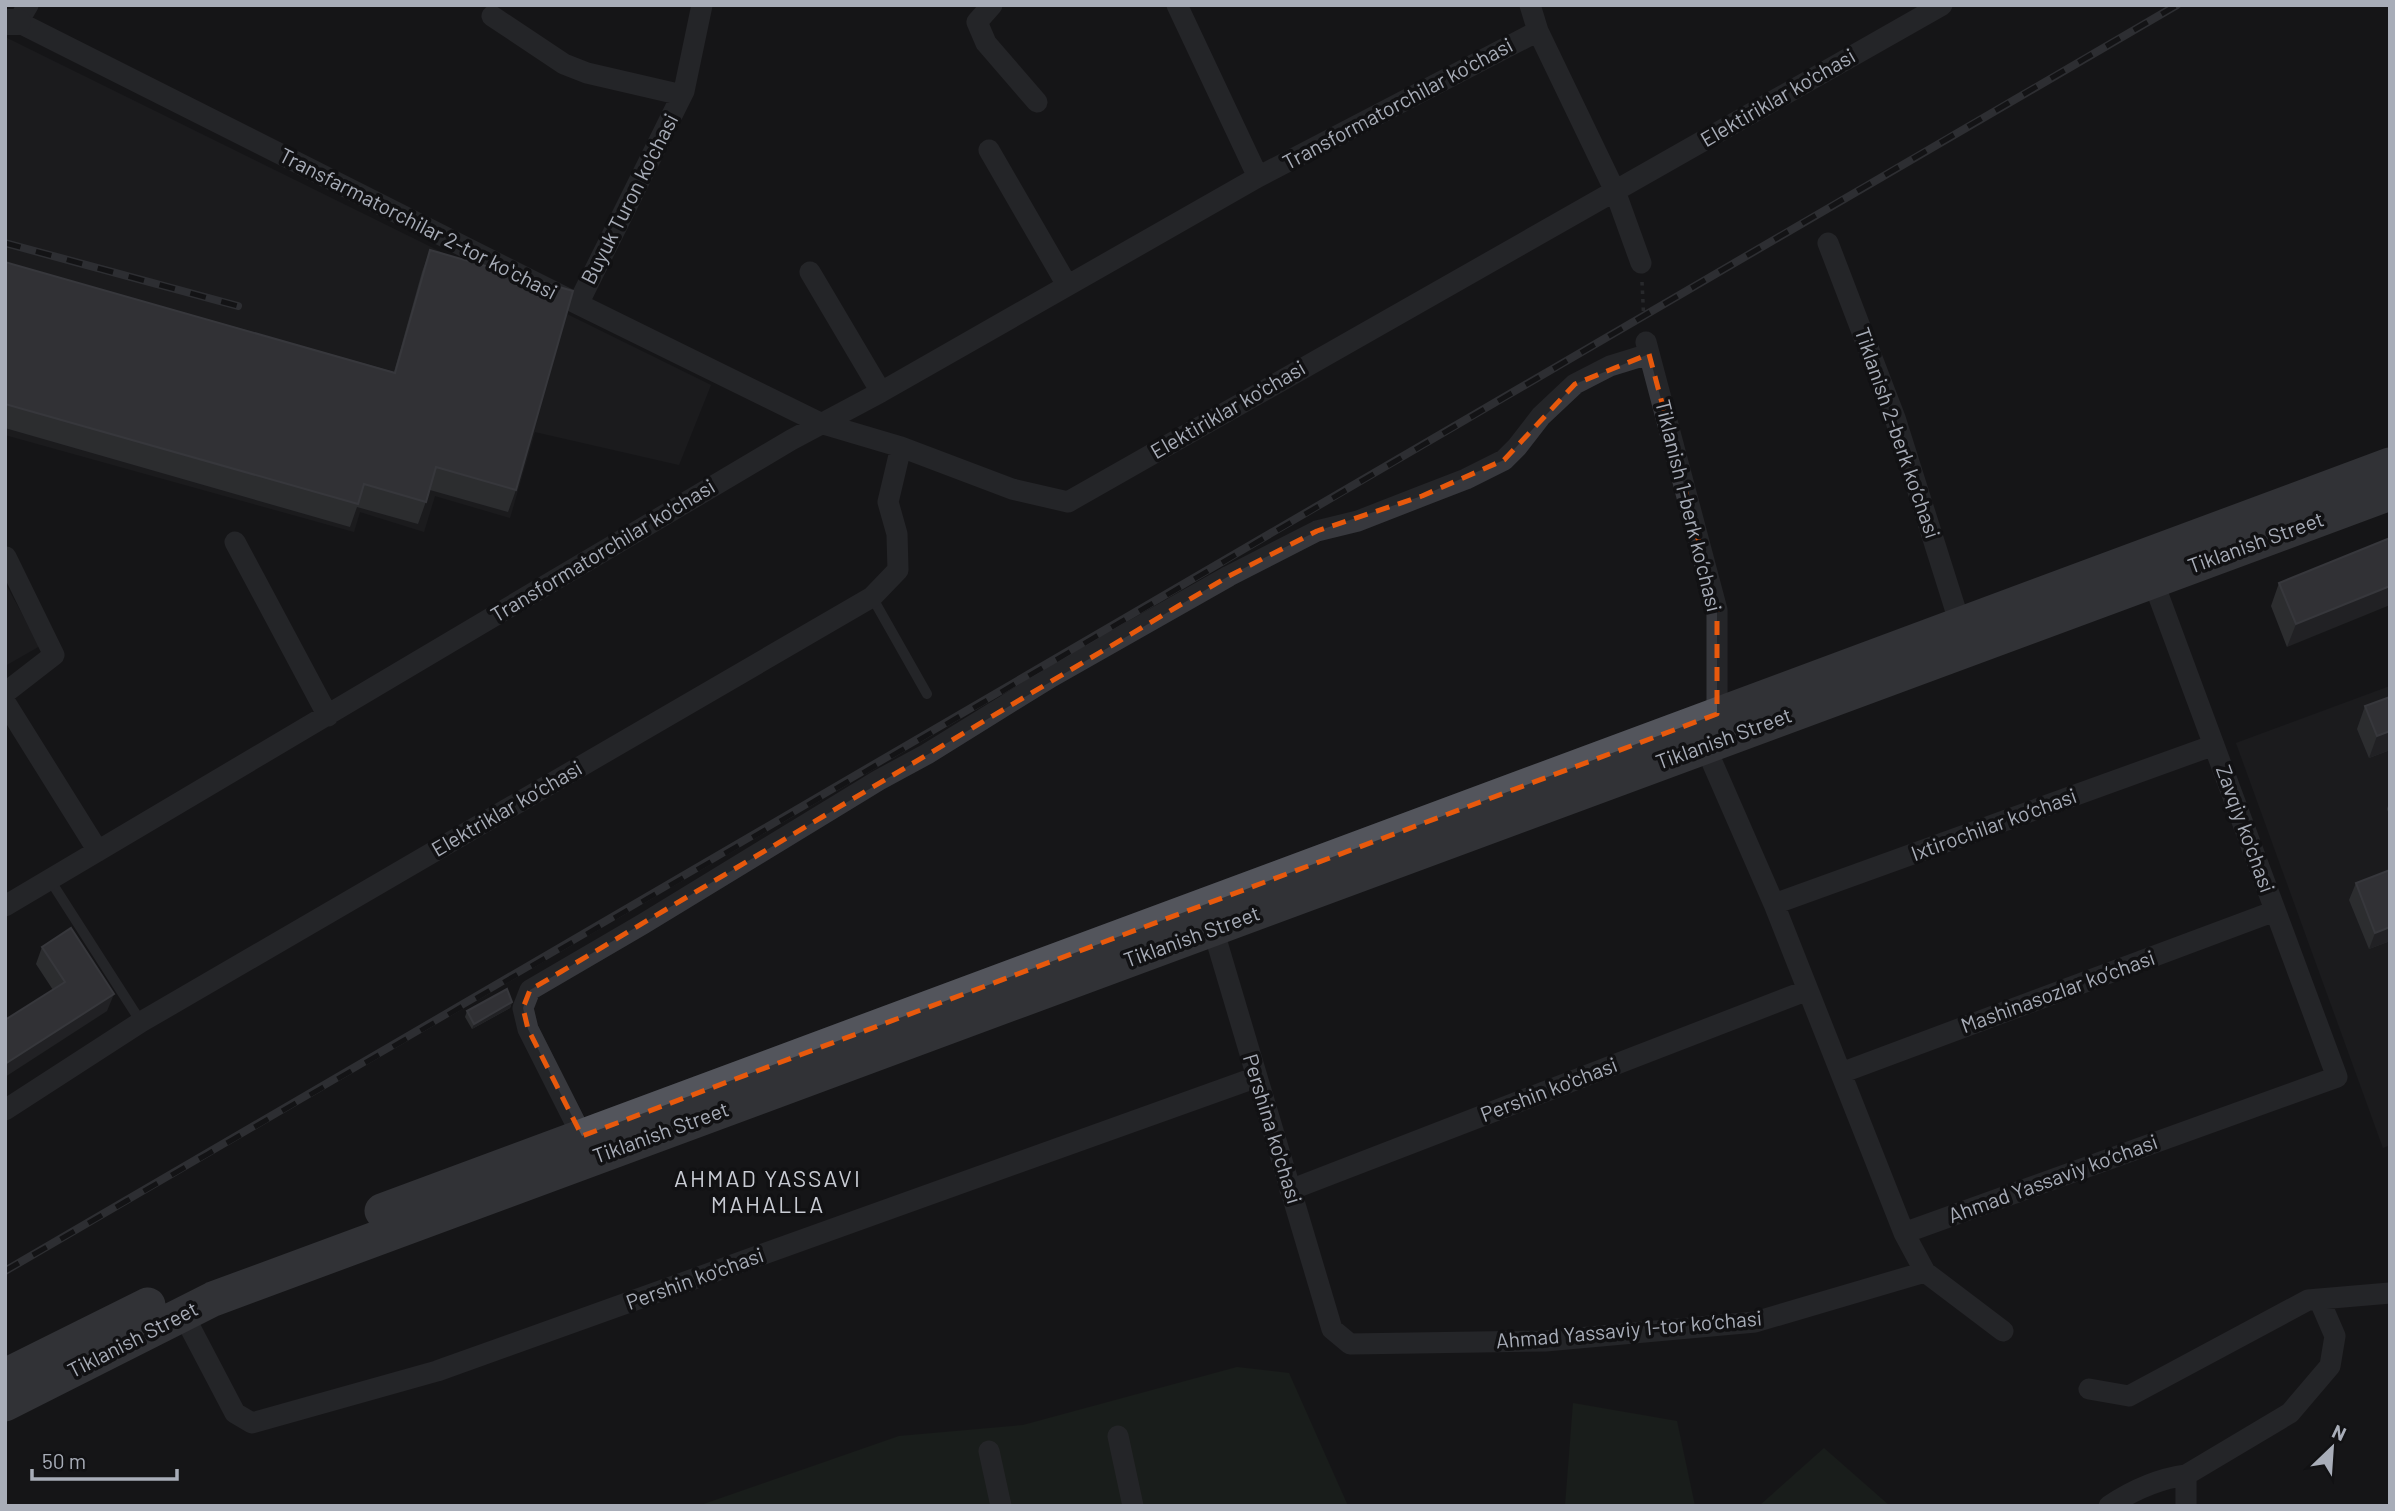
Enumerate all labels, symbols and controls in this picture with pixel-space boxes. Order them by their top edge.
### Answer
street label: Transformatorchilar ko'chasi [1278,31,1517,174]
street label: Elektiriklar ko'chasi [1695,42,1859,151]
street label: Buyuk Turon ko'chasi [575,109,682,288]
street label: Transfarmatorchilar 2-tor koʻchasi [276,142,562,304]
street label: Tiklanish 2-berk ko‘chasi [1851,324,1946,541]
street label: Elektiriklar ko'chasi [1145,354,1309,463]
street label: Tiklanish 1-berk ko‘chasi [1651,397,1728,614]
street label: Transformatorchilar ko'chasi [486,473,719,627]
street label: Tiklanish Street [2184,505,2327,578]
street label: Tiklanish Street [1652,701,1795,774]
street label: Elektriklar ko‘chasi [427,754,586,861]
street label: Zavqiy ko'chasi [2212,761,2281,896]
street label: Ixtirochilar ko‘chasi [1907,782,2080,865]
street label: Tiklanish Street [1120,899,1263,972]
street label: Mashinasozlar ko‘chasi [1957,944,2158,1037]
street label: Pershina ko'chasi [1239,1051,1308,1206]
street label: Pershin ko'chasi [1476,1051,1620,1126]
street label: Tiklanish Street [589,1095,732,1168]
street label: Ahmad Yassaviy ko‘chasi [1944,1128,2161,1227]
district label: AHMAD YASSAVI MAHALLA [674,1164,862,1218]
street label: Pershin ko'chasi [622,1241,767,1314]
street label: Tiklanish Street [63,1295,202,1382]
street label: Ahmad Yassaviy 1-tor ko‘chasi [1495,1304,1763,1353]
north arrow [2297,1413,2367,1483]
text: N [2329,1419,2350,1445]
scale bar [32,1438,177,1482]
text: 50 m [42,1448,86,1473]

